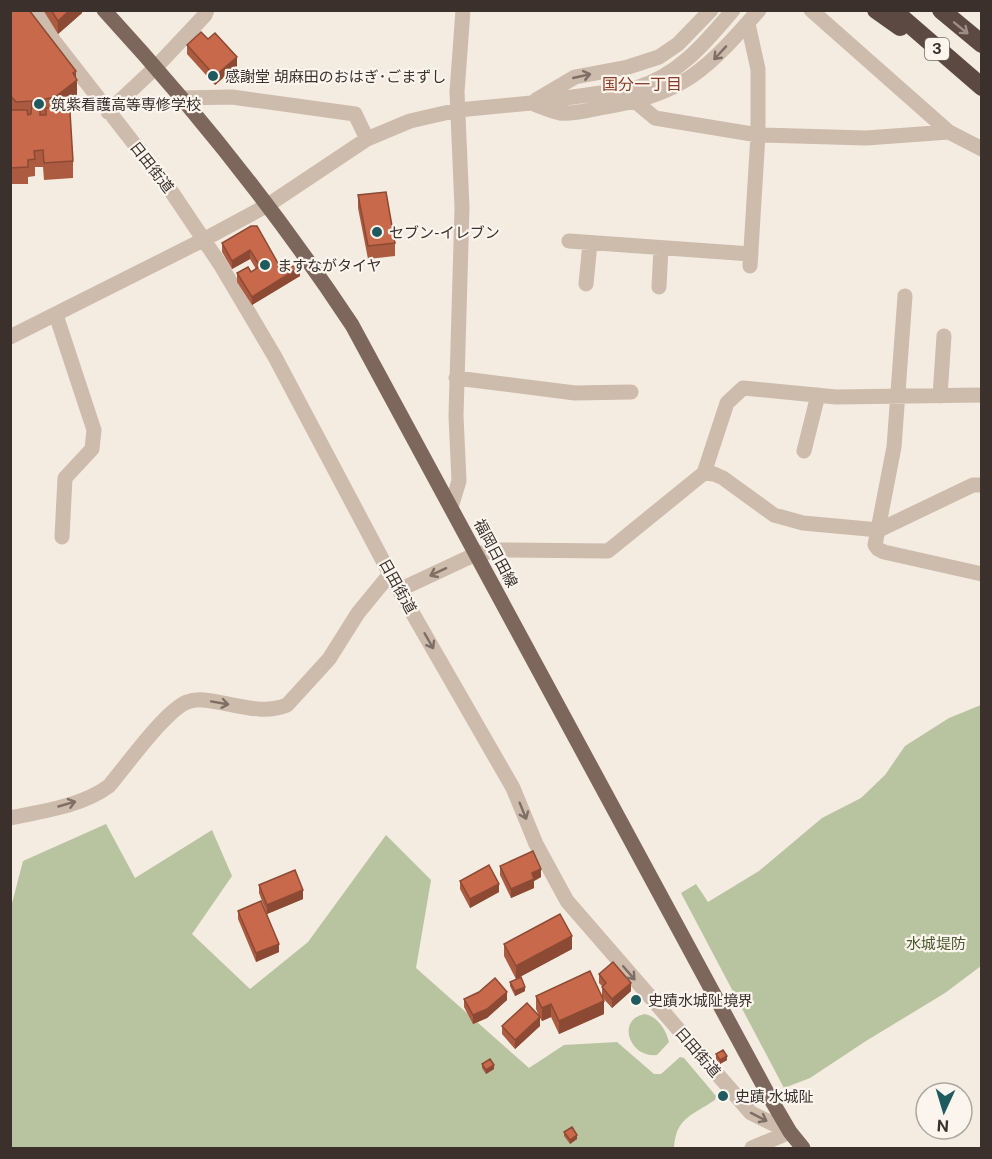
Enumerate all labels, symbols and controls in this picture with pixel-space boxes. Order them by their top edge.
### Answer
one-way arrow [953,21,969,34]
road number: 3 [925,38,949,60]
one-way arrow [712,46,727,61]
place label: 感謝堂 胡麻田のおはぎ･ごまずし [225,68,446,85]
marker: 感謝堂 胡麻田のおはぎ･ごまずし [206,69,220,83]
one-way arrow [572,70,591,81]
district label: 国分一丁目 [602,75,682,94]
place label: 筑紫看護高等専修学校 [51,96,201,113]
marker: 筑紫看護高等専修学校 [32,97,46,111]
street label: 日田街道 [127,138,177,196]
place label: セブン-イレブン [389,224,500,241]
marker: セブン-イレブン [370,225,384,239]
place label: ますながタイヤ [277,257,382,274]
marker: ますながタイヤ [258,258,272,272]
street label: 福岡日田線 [471,516,521,590]
street label: 日田街道 [376,556,420,616]
one-way arrow [429,567,447,578]
one-way arrow [423,632,435,649]
one-way arrow [210,698,229,709]
one-way arrow [57,798,76,809]
one-way arrow [518,802,529,820]
park label: 水城堤防 [906,935,966,952]
one-way arrow [622,965,636,980]
place label: 史蹟水城阯境界 [648,992,753,1009]
marker: 史蹟水城阯境界 [629,993,643,1007]
street label: 日田街道 [672,1024,724,1080]
north arrow [914,1081,974,1141]
place label: 史蹟 水城阯 [735,1088,814,1105]
marker: 史蹟 水城阯 [716,1089,730,1103]
one-way arrow [750,1112,768,1123]
text: N [936,1116,950,1135]

